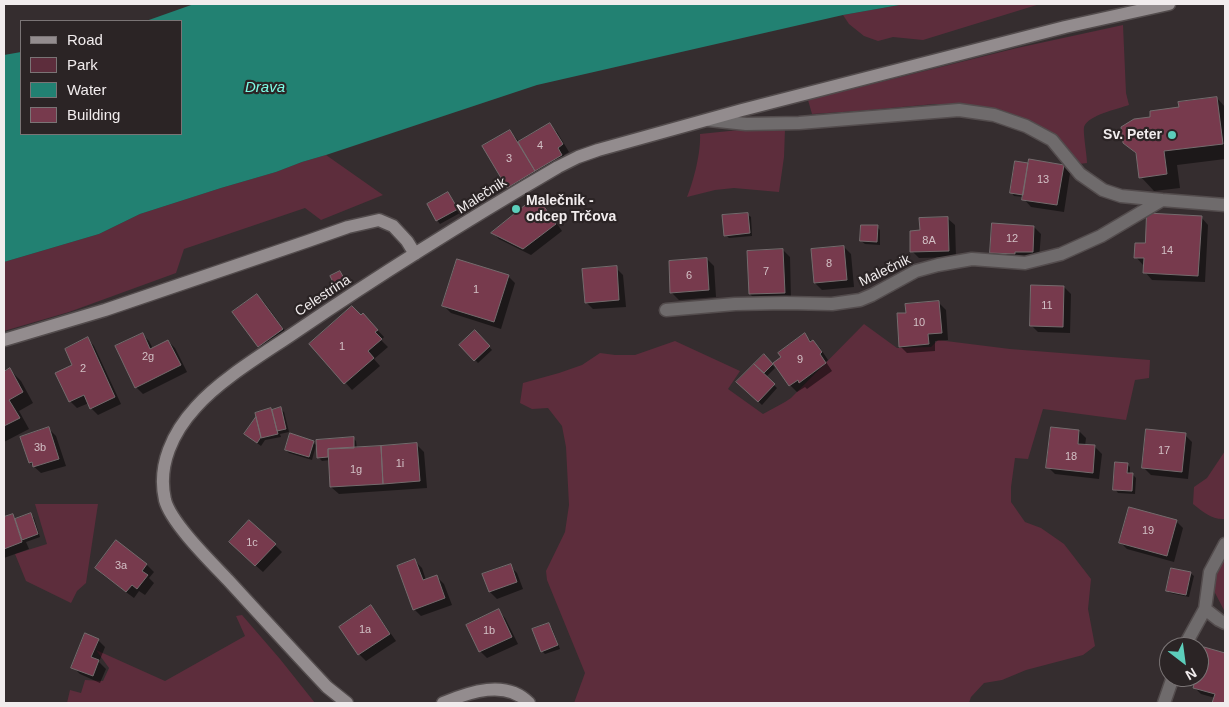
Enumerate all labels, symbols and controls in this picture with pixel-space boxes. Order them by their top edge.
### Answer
legend [20,20,182,135]
text: Road [67,31,103,48]
text: Park [67,56,98,73]
water label: Drava [245,79,285,97]
text: Water [67,81,106,98]
text: Building [67,106,120,123]
place label: Sv. Peter [1103,127,1162,143]
marker: Sv. Peter [1166,129,1178,141]
house number: 4 [537,139,543,153]
house number: 3 [506,152,512,166]
house number: 13 [1037,173,1049,187]
street label: Malečnik [454,174,510,218]
place label: Malečnik - odcep Trčova [526,193,616,226]
marker: Malečnik - odcep Trčova [510,203,522,215]
house number: 12 [1006,232,1018,246]
house number: 8A [922,234,936,248]
house number: 14 [1161,244,1173,258]
street label: Malečnik [856,251,914,291]
house number: 8 [826,257,832,271]
house number: 7 [763,265,769,279]
house number: 6 [686,269,692,283]
street label: Celestrina [292,272,354,320]
house number: 1 [473,283,479,297]
house number: 11 [1041,299,1053,313]
house number: 10 [913,316,925,330]
house number: 1 [339,340,345,354]
house number: 2g [142,350,154,364]
house number: 9 [797,353,803,367]
house number: 2 [80,362,86,376]
house number: 3b [34,441,46,455]
house number: 17 [1158,444,1170,458]
house number: 18 [1065,450,1077,464]
house number: 1i [396,457,404,471]
house number: 1g [350,463,362,477]
house number: 19 [1142,524,1154,538]
house number: 1c [246,536,258,550]
house number: 3a [115,559,127,573]
house number: 1a [359,623,371,637]
house number: 1b [483,624,495,638]
north arrow [1159,637,1209,687]
text: N [1183,665,1199,684]

